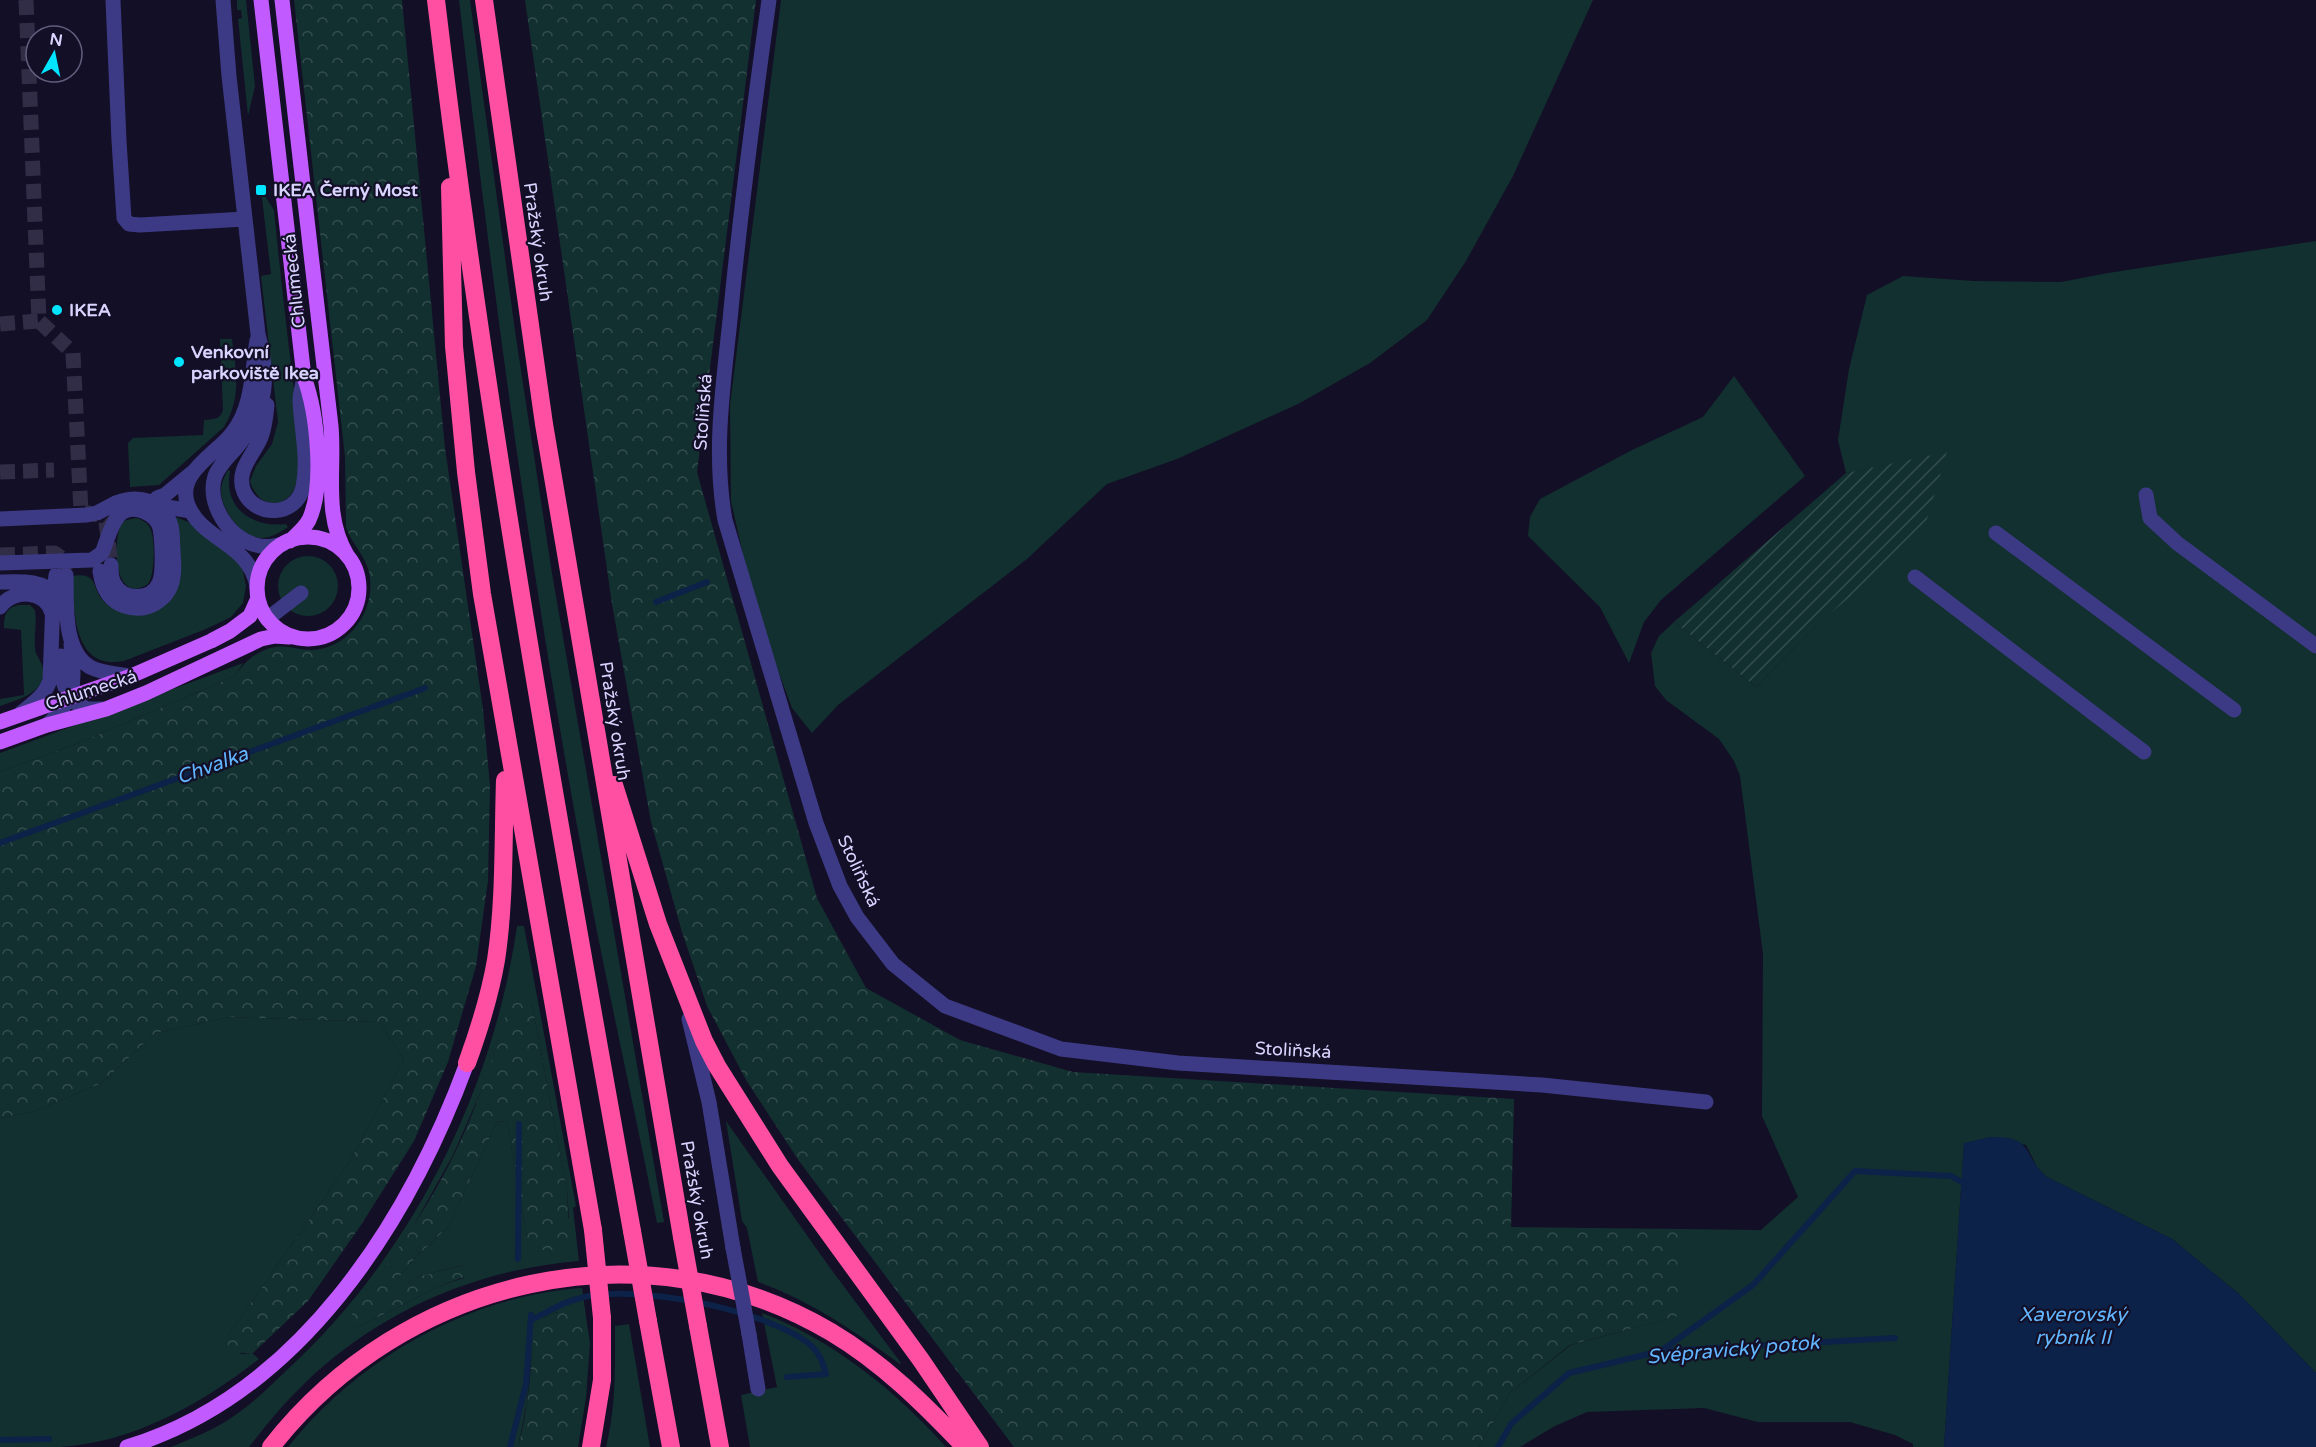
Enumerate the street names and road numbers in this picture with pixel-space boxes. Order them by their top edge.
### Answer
street label: Pražský okruh [519,181,557,303]
street label: Chlumecká [278,233,310,329]
street label: Stoliňská [689,373,717,451]
street label: Pražský okruh [595,660,635,782]
street label: Chlumecká [42,665,140,715]
street label: Stoliňská [833,832,885,910]
street label: Stoliňská [1254,1037,1332,1063]
street label: Pražský okruh [676,1139,718,1261]

